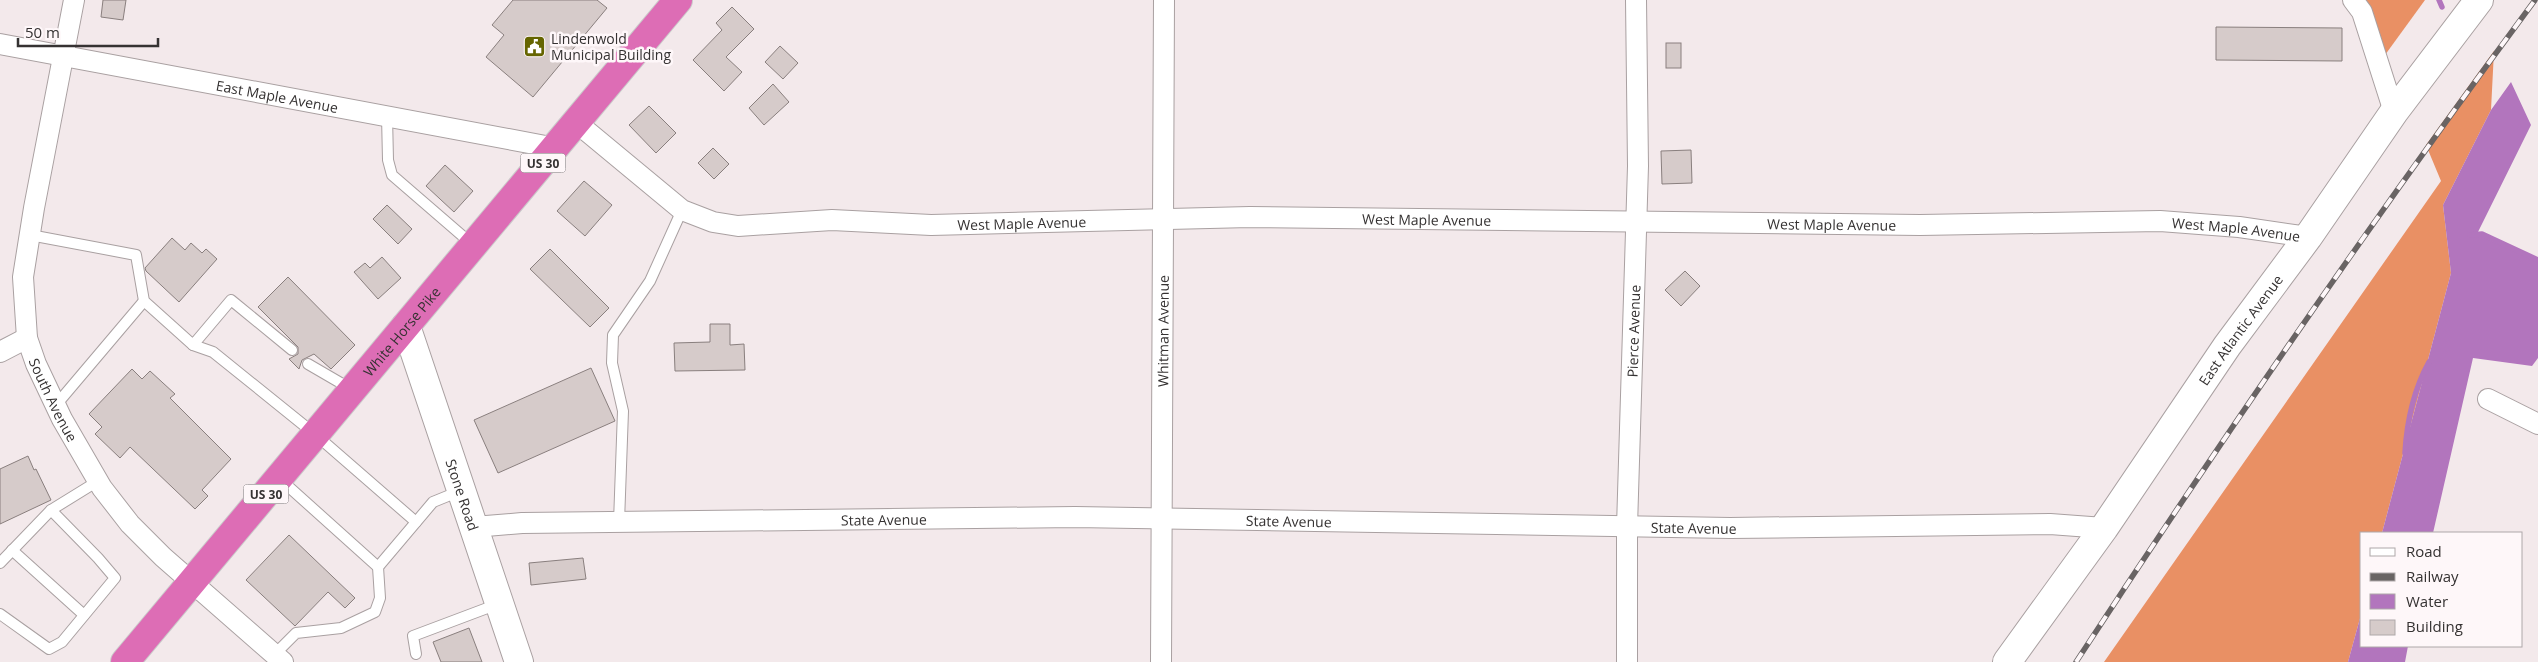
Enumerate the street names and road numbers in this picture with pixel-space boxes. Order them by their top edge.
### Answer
street label: East Maple Avenue [215,75,340,117]
road number: US 30 [520,154,566,172]
street label: West Maple Avenue [1362,209,1491,229]
street label: West Maple Avenue [957,212,1087,234]
street label: West Maple Avenue [2171,212,2302,245]
street label: West Maple Avenue [1767,214,1896,234]
street label: East Atlantic Avenue [2194,270,2287,389]
street label: Whitman Avenue [1153,275,1172,387]
street label: White Horse Pike [358,282,444,380]
street label: Pierce Avenue [1622,284,1644,378]
street label: South Avenue [25,356,82,445]
street label: Stone Road [442,456,484,533]
road number: US 30 [244,484,288,504]
street label: State Avenue [841,509,927,529]
street label: State Avenue [1246,510,1332,531]
street label: State Avenue [1651,517,1737,538]

